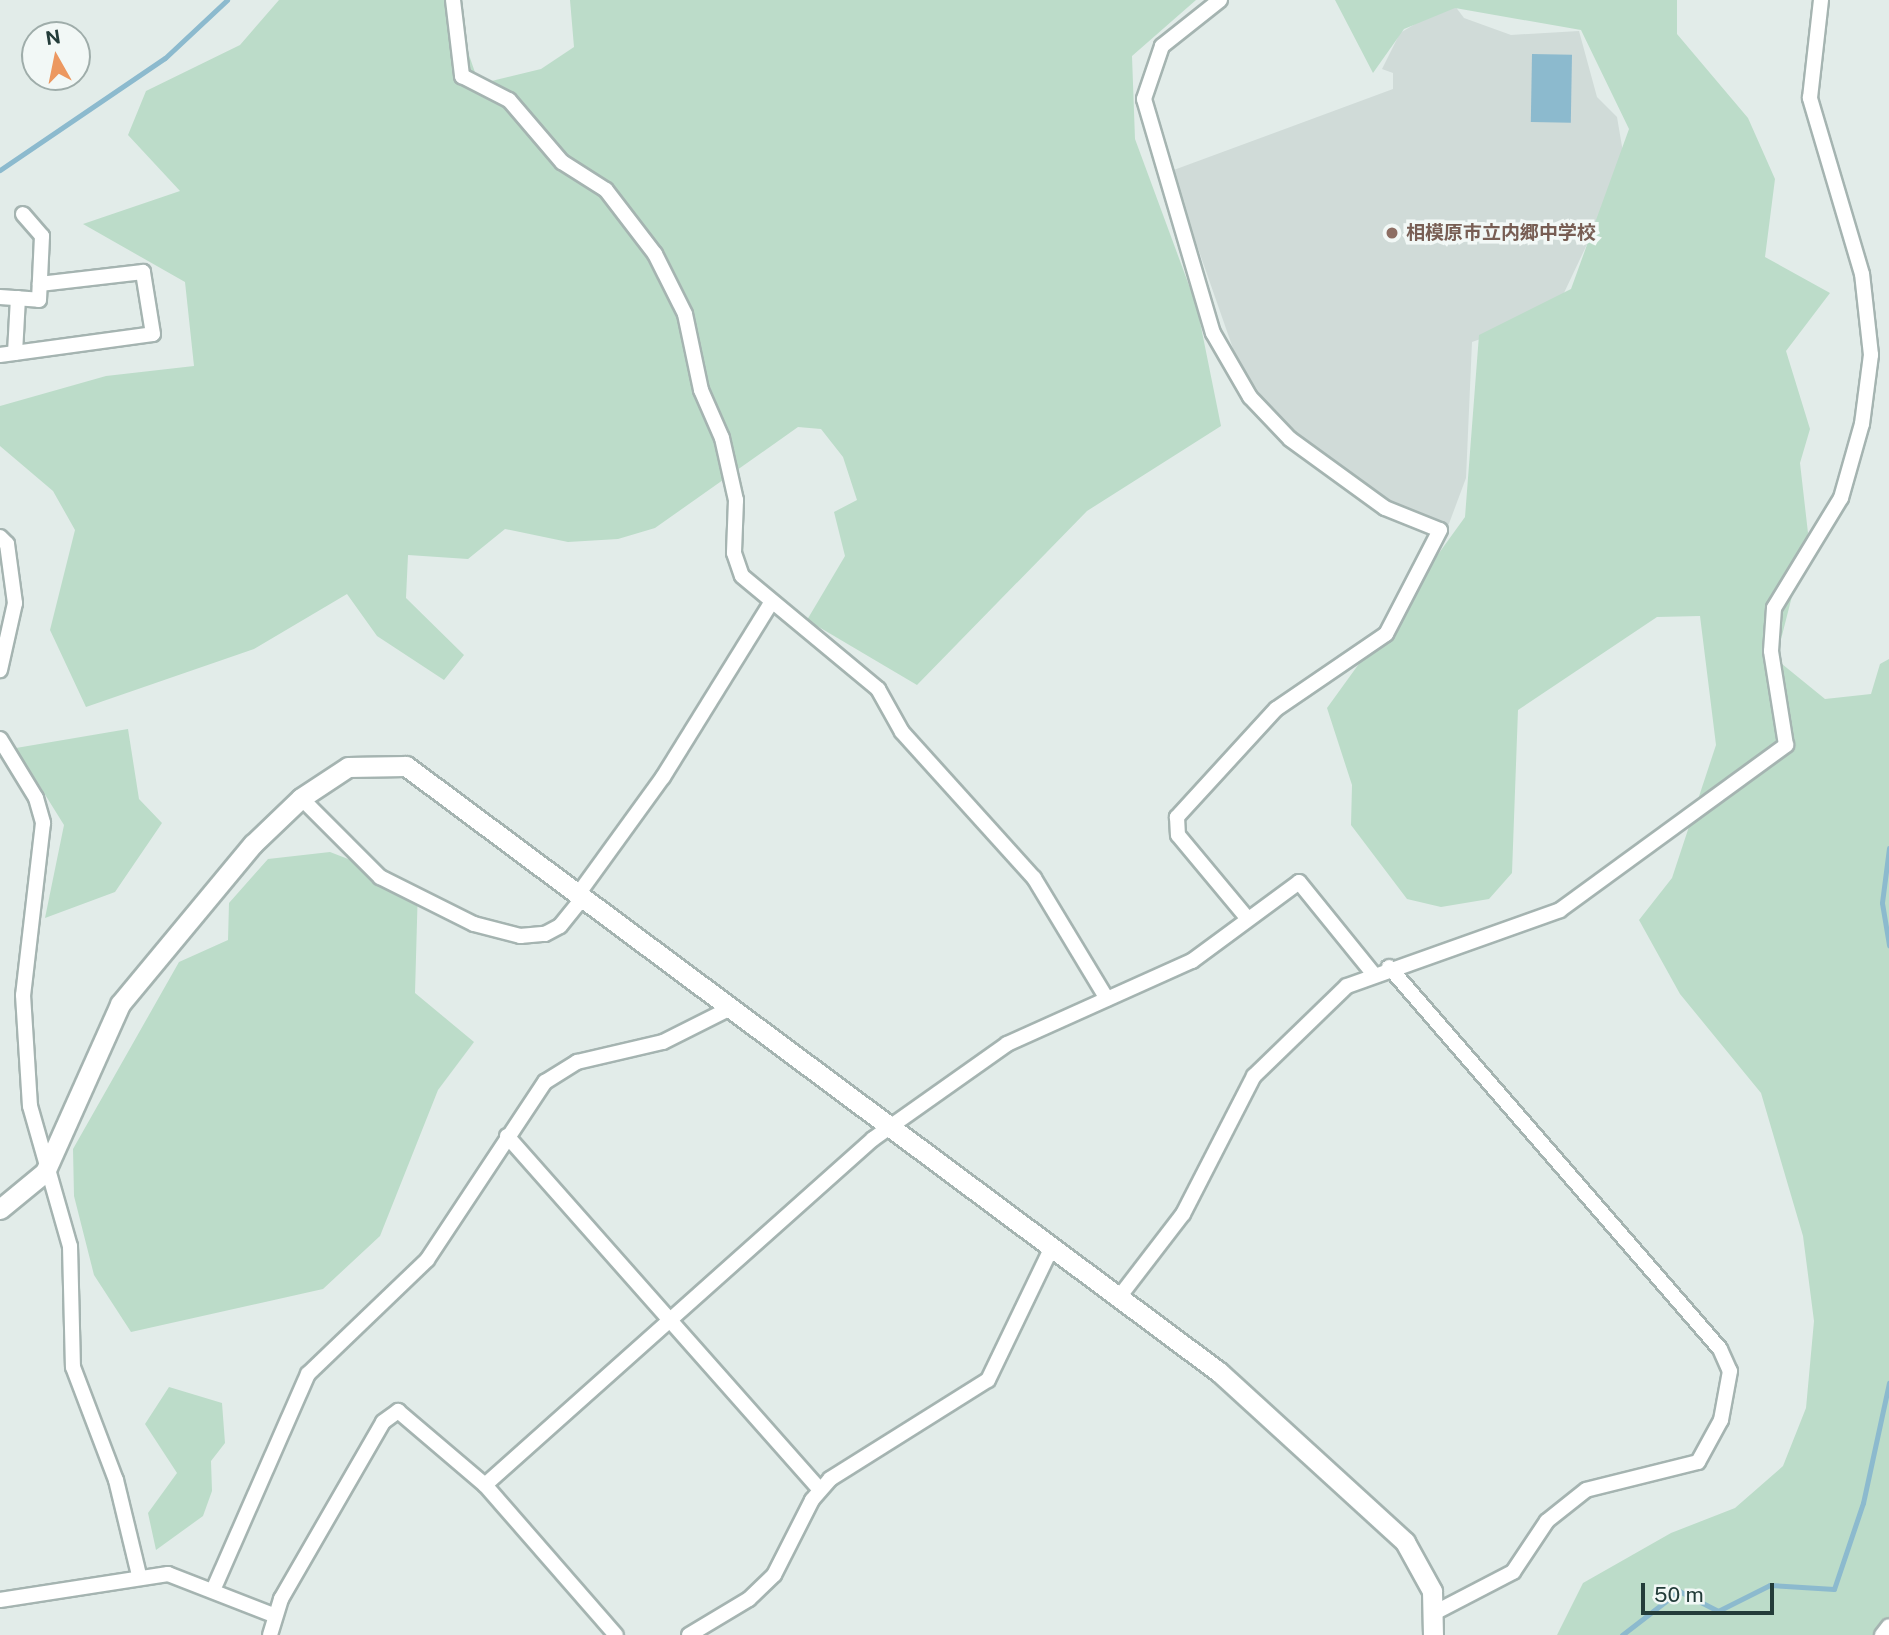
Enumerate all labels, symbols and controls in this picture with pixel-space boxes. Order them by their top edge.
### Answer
north arrow [21,21,91,91]
text: N [44,25,62,49]
place label: 相模原市立内郷中学校 [1406,222,1596,244]
marker: 相模原市立内郷中学校 [1384,225,1400,241]
scale bar [1644,1568,1777,1612]
text: 50 m [1654,1582,1704,1607]

